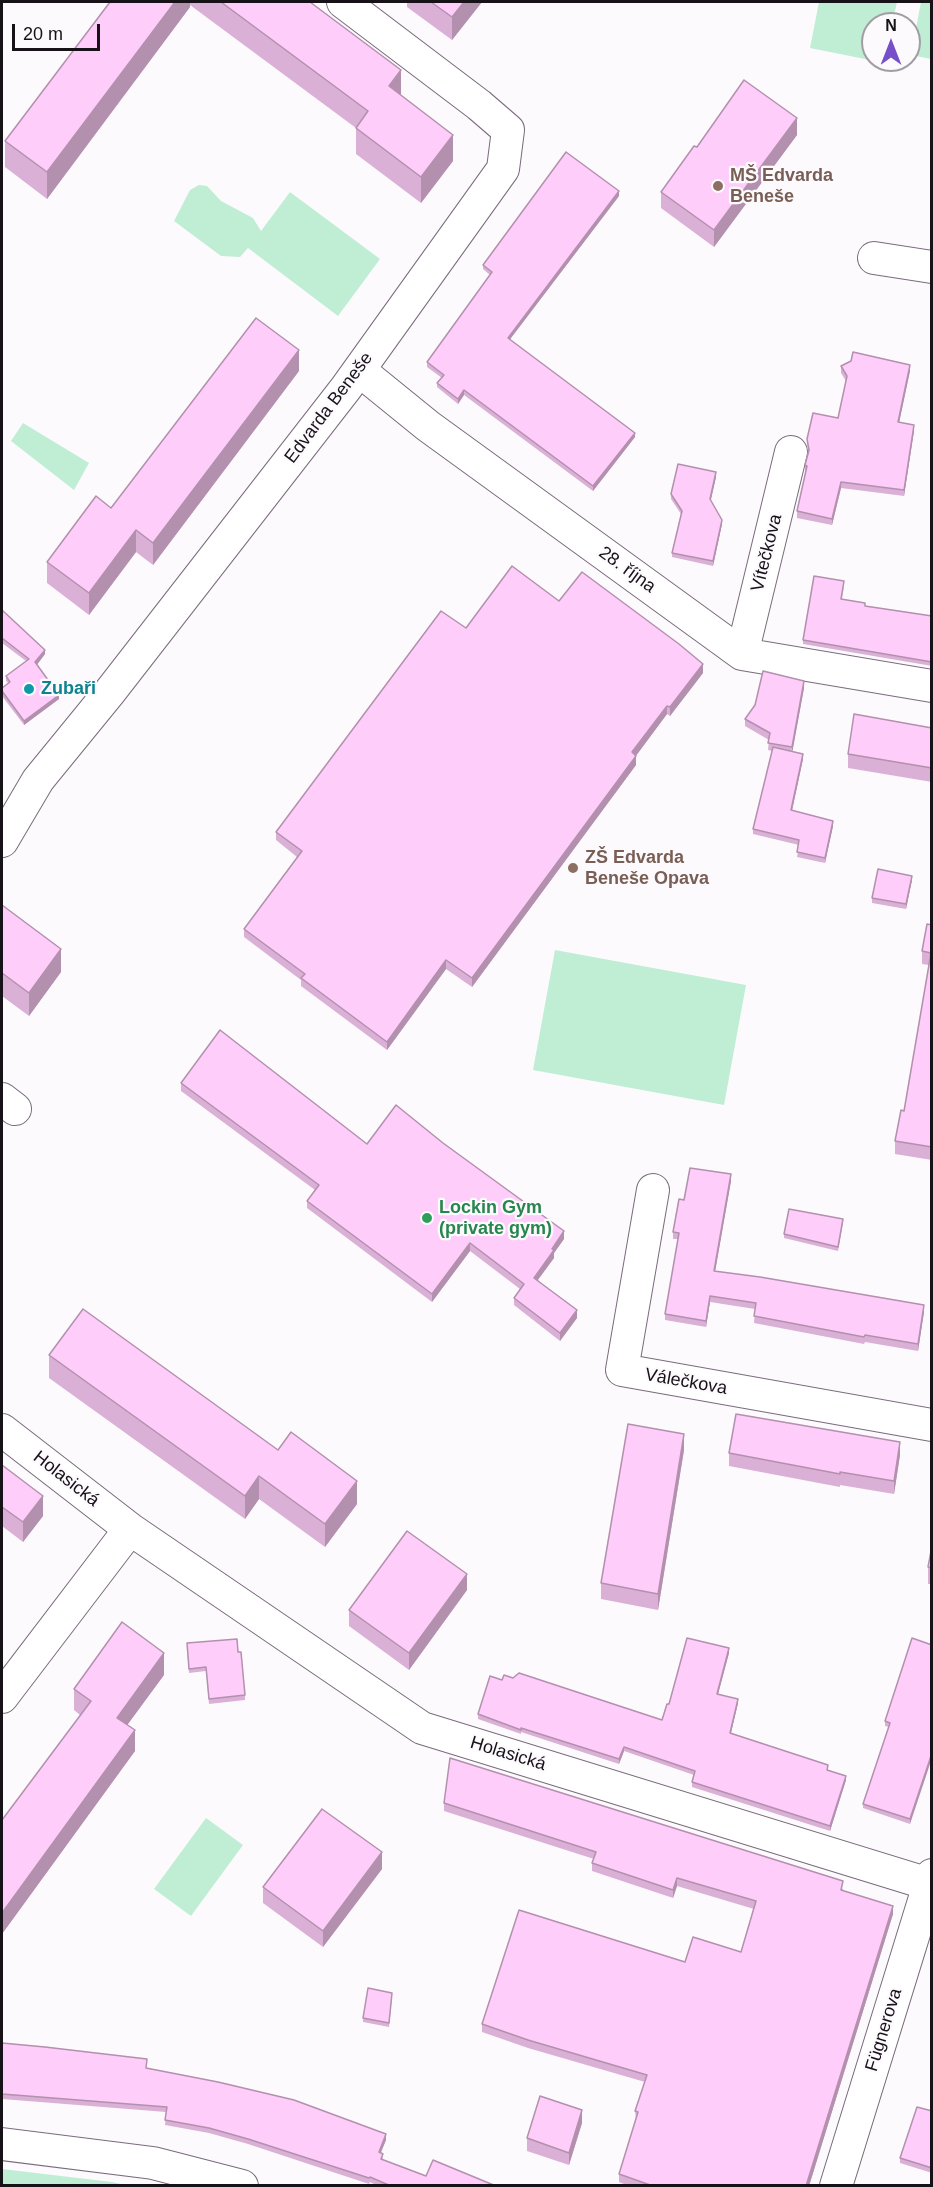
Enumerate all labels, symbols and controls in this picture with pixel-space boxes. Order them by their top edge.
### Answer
scale bar [15,12,104,50]
north arrow [861,12,921,72]
text: N [885,17,897,34]
text: 20 m [23,24,63,44]
place label: MŠ Edvarda Beneše [730,165,833,207]
marker: MŠ Edvarda Beneše [711,179,725,193]
street label: Edvarda Beneše [280,348,378,468]
street label: Vítečkova [747,512,787,594]
street label: 28. října [594,542,660,598]
place label: Zubaři [41,678,96,700]
marker: Zubaři [22,682,36,696]
place label: ZŠ Edvarda Beneše Opava [585,847,709,890]
marker: ZŠ Edvarda Beneše Opava [566,861,580,875]
place label: Lockin Gym (private gym) [439,1197,552,1240]
marker: Lockin Gym (private gym) [420,1211,434,1225]
street label: Válečkova [643,1364,729,1400]
street label: Holasická [29,1446,103,1512]
street label: Holasická [468,1732,548,1776]
street label: Fügnerova [861,1986,907,2074]

